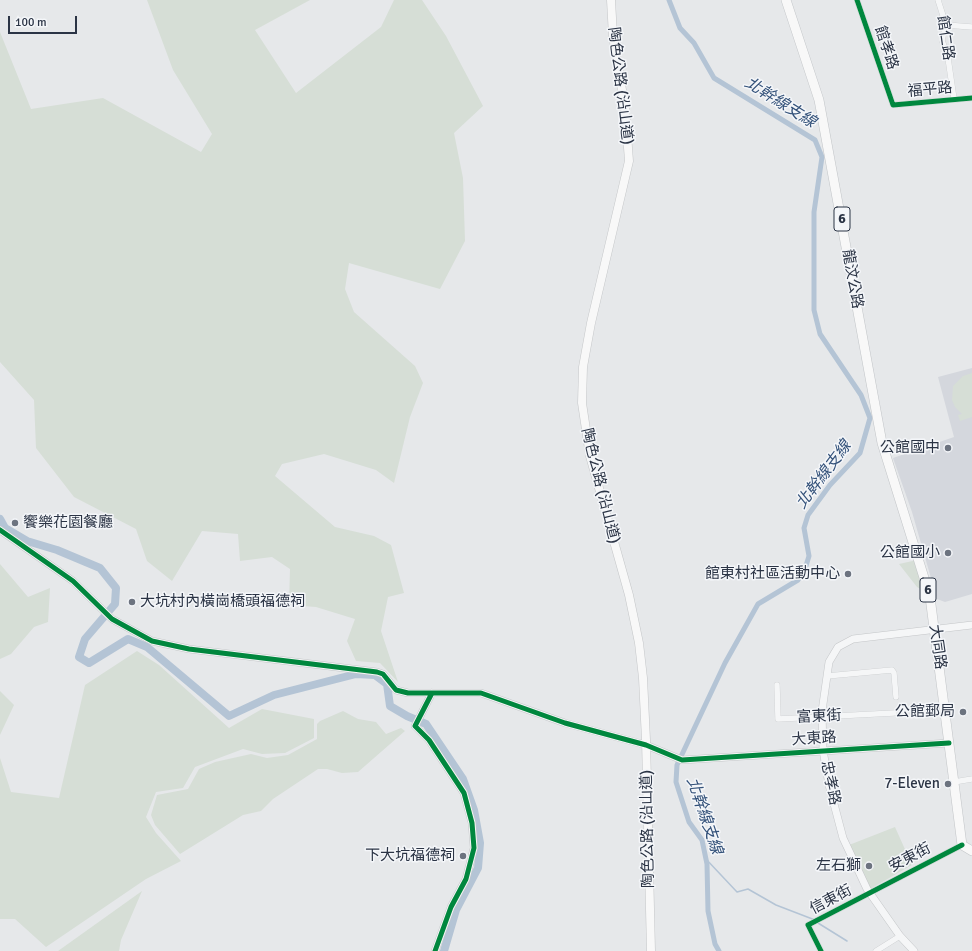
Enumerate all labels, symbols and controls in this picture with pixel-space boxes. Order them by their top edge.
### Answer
scale bar [10,8,79,34]
street label: 館仁路 [933,14,957,62]
text: 100 m [15,15,47,30]
street label: 館孝路 [870,24,902,72]
street label: 陶色公路 (沿山道) [604,26,636,146]
water label: 北幹線支線 [741,74,819,132]
street label: 福平路 [907,79,953,101]
road number: 6 [834,207,850,231]
street label: 龍汶公路 [838,248,866,310]
street label: 陶色公路 (沿山道) [577,426,623,546]
water label: 北幹線支線 [792,437,856,513]
place label: 公館國中 [880,439,940,457]
marker: 公館國中 [943,443,953,453]
place label: 饗樂花園餐廳 [23,514,113,532]
marker: 饗樂花園餐廳 [10,518,20,528]
place label: 公館國小 [880,544,940,562]
marker: 公館國小 [943,548,953,558]
place label: 館東村社區活動中心 [705,565,840,583]
marker: 館東村社區活動中心 [843,569,853,579]
road number: 6 [920,578,936,602]
place label: 大坑村內橫崗橋頭福德祠 [140,593,305,611]
marker: 大坑村內橫崗橋頭福德祠 [127,597,137,607]
street label: 大同路 [925,623,949,671]
place label: 公館郵局 [895,703,955,721]
street label: 富東街 [796,707,842,727]
marker: 公館郵局 [958,707,968,717]
street label: 大東路 [791,728,837,750]
street label: 忠孝路 [817,759,843,807]
street label: 陶色公路 (沿山道) [638,770,658,888]
water label: 北幹線支線 [682,775,726,857]
place label: 7-Eleven [884,775,940,793]
marker: 7-Eleven [943,779,953,789]
street label: 安東街 [886,839,934,877]
place label: 下大坑福德祠 [365,847,455,865]
marker: 下大坑福德祠 [458,851,468,861]
place label: 左石獅 [816,857,861,875]
marker: 左石獅 [864,861,874,871]
street label: 信東街 [807,881,855,919]

